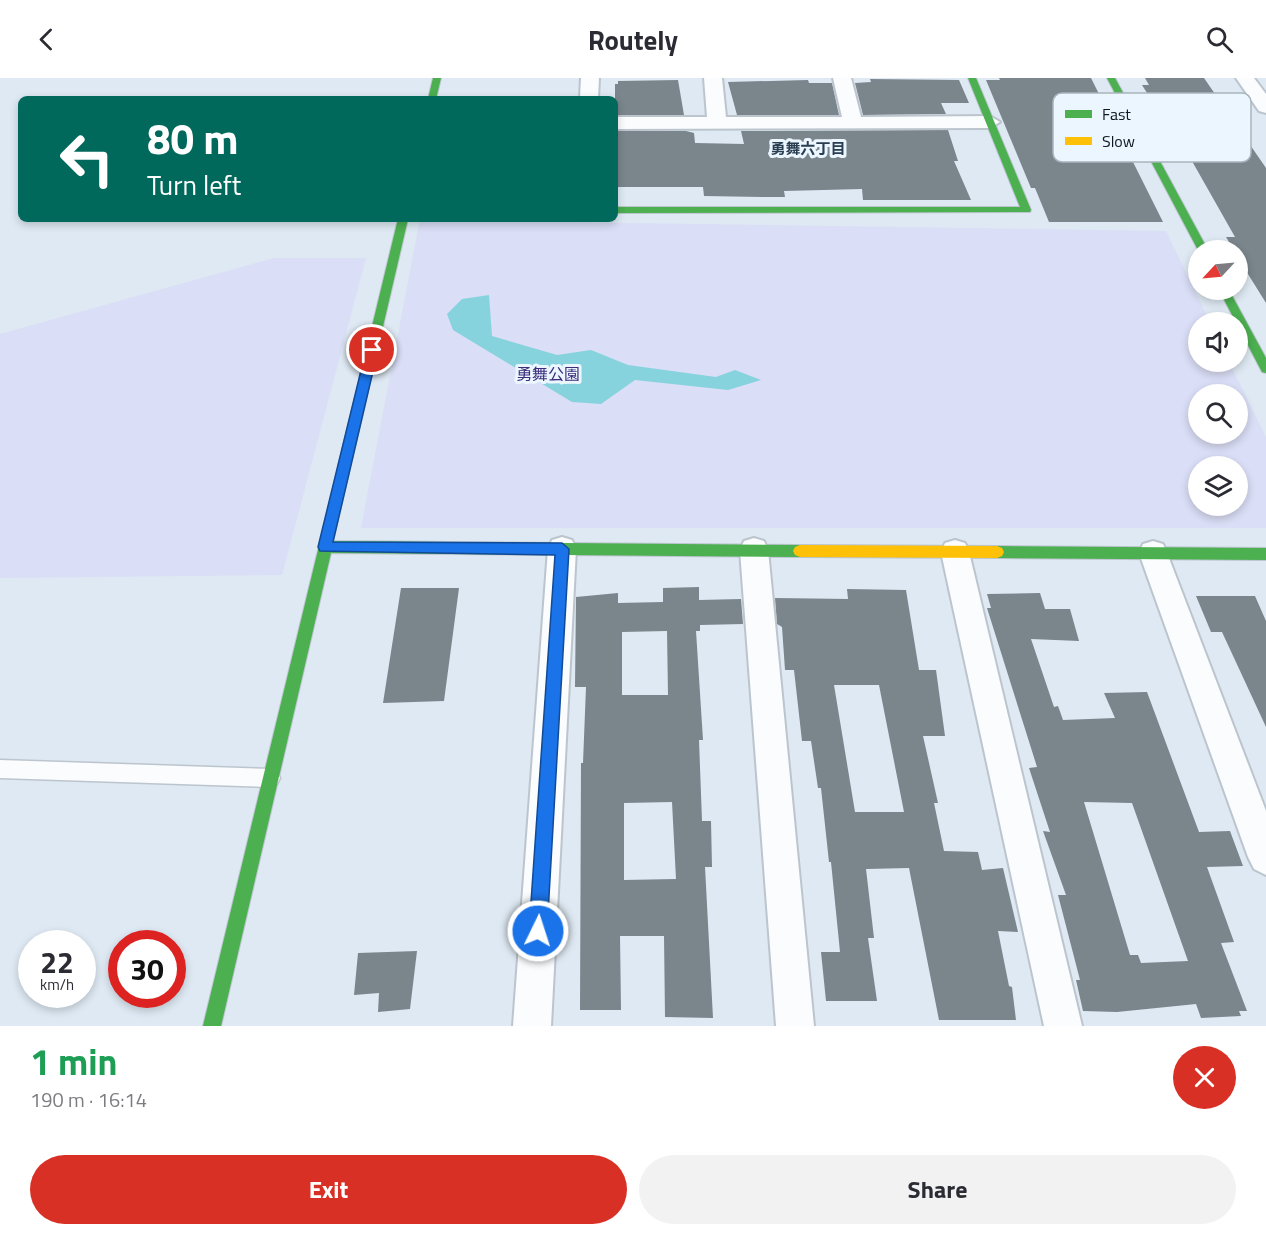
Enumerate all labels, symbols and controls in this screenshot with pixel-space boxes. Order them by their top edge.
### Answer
text: Routely [588,19,678,60]
icon: back [30,23,63,56]
icon: search [1203,23,1236,56]
legend [1053,93,1251,162]
text: Fast [1102,102,1131,126]
text: 80 m [147,106,239,170]
icon: left [48,120,126,198]
text: Slow [1102,129,1135,153]
district label: 勇舞六丁目 [770,137,846,160]
text: Turn left [147,164,241,205]
north arrow [1188,240,1248,300]
map controls [1188,240,1248,516]
button: sound [1188,312,1248,372]
pin [346,324,397,375]
icon: arrive [355,333,388,366]
park label: 勇舞公園 [516,362,580,386]
button: search [1188,384,1248,444]
button: layers [1188,456,1248,516]
position arrow [506,899,570,963]
speed limit sign: 30 [108,930,186,1008]
text: 22 [40,939,74,985]
text: km/h [40,973,74,996]
text: 1 min [30,1034,117,1089]
button: close [1173,1046,1236,1109]
text: 190 m · 16:14 [30,1084,147,1115]
button: Exit [30,1155,627,1224]
button: Share [639,1155,1236,1224]

